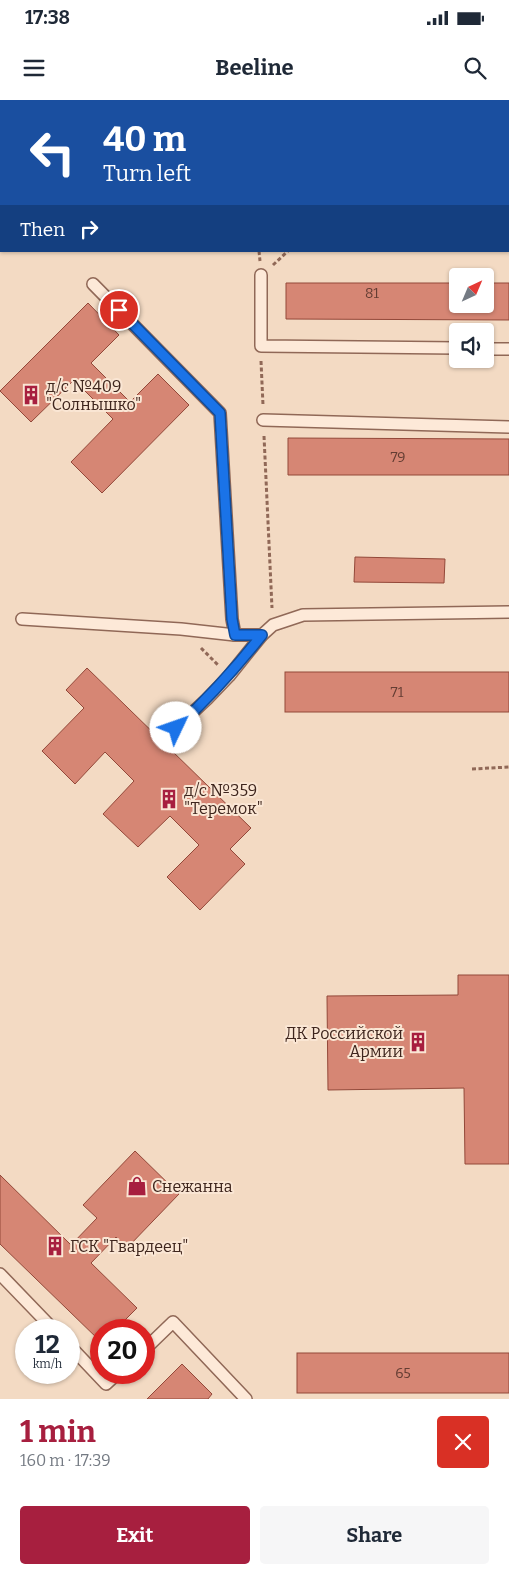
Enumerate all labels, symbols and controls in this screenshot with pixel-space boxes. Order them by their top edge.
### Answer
text: 17:38 [25,6,70,29]
icon: menu [20,54,48,82]
text: Beeline [215,54,294,81]
icon: search [461,54,489,82]
text: 40 m [103,118,186,160]
icon: left [20,120,85,185]
text: Turn left [103,160,191,187]
icon: right [75,215,103,243]
text: Then [20,218,65,241]
north arrow [449,268,494,312]
map controls [449,268,494,368]
house number: 81 [365,285,379,302]
pin [98,289,140,331]
icon: arrive [105,296,133,324]
button: sound [449,323,494,368]
place label: д/с №409 "Солнышко" [46,377,141,414]
building icon: д/с №409 "Солнышко" [20,384,42,406]
house number: 79 [391,449,406,466]
house number: 71 [391,684,404,701]
position arrow [149,701,201,753]
place label: д/с №359 "Теремок" [184,781,263,818]
building icon: д/с №359 "Теремок" [158,788,180,810]
place label: ДК Российской Армии [286,1024,403,1061]
building icon: ДК Российской Армии [407,1031,429,1053]
shop icon: Снежанна [126,1175,148,1197]
place label: Снежанна [152,1177,233,1196]
building icon: ГСК "Гвардеец" [44,1235,66,1257]
place label: ГСК "Гвардеец" [70,1237,188,1256]
speed limit sign: 20 [90,1319,155,1384]
text: 12 [35,1330,60,1360]
text: km/h [33,1357,62,1371]
house number: 65 [395,1365,411,1382]
text: 1 min [20,1414,96,1450]
button: close [437,1416,489,1468]
text: 160 m · 17:39 [20,1451,111,1470]
button: Exit [20,1506,250,1564]
button: Share [260,1506,489,1564]

